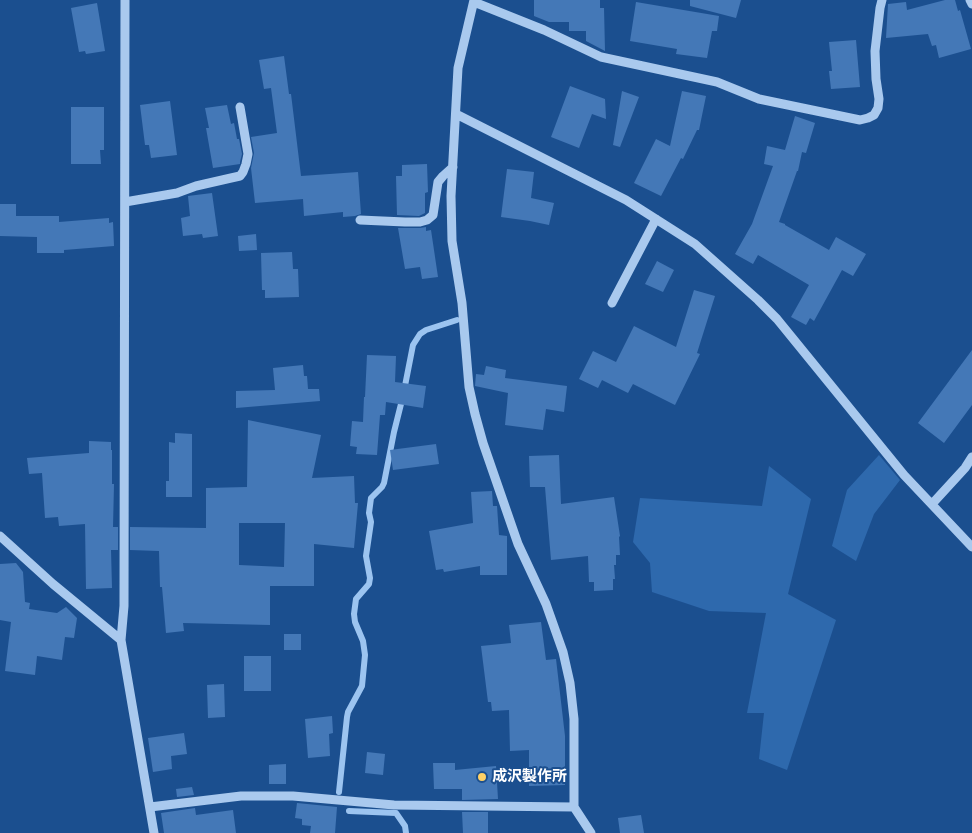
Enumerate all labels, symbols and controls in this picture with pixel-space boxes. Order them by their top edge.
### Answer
place label: 成沢製作所 [492,768,567,786]
marker: 成沢製作所 [476,771,488,783]

